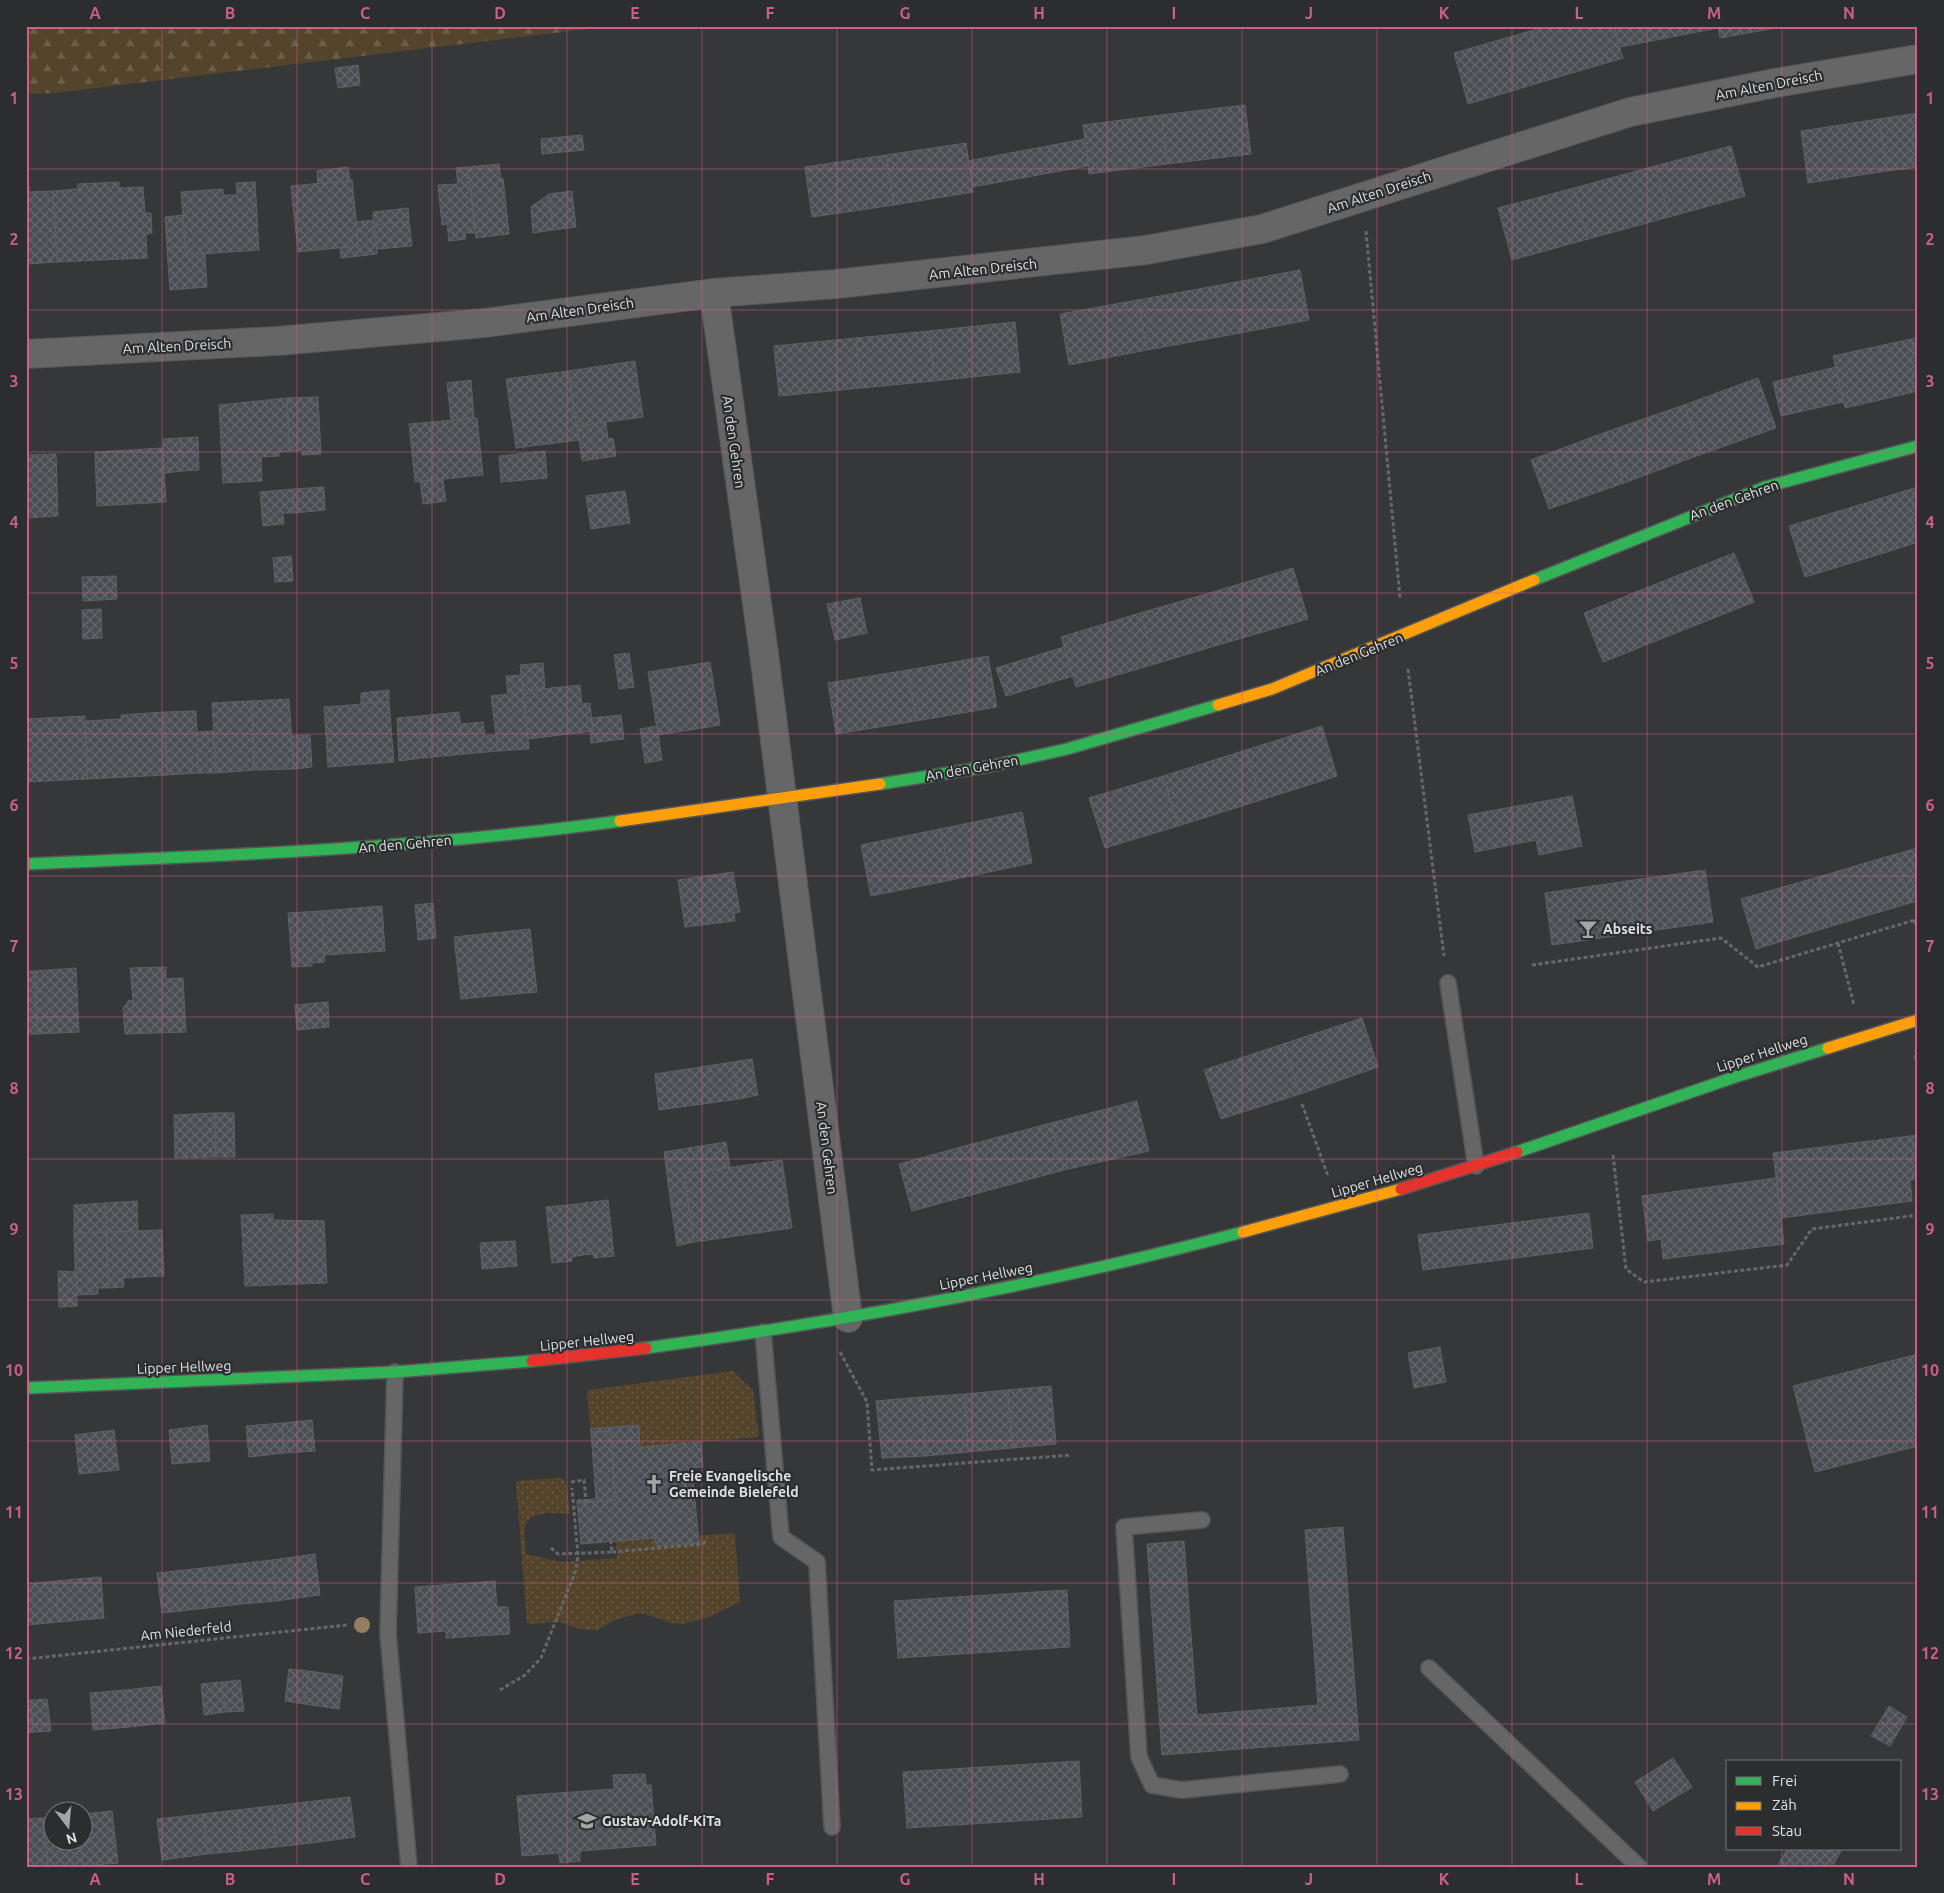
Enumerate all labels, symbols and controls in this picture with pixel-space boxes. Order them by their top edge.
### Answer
text: A [89,4,101,22]
text: B [225,4,235,22]
text: C [360,4,370,22]
text: D [494,4,506,22]
text: E [630,4,640,22]
text: F [766,4,775,22]
text: G [899,4,911,22]
text: H [1033,4,1045,22]
text: I [1172,4,1176,22]
text: J [1305,4,1313,22]
text: K [1439,4,1450,22]
text: L [1575,4,1584,22]
text: M [1707,4,1721,22]
text: N [1843,4,1855,22]
street label: Am Alten Dreisch [1714,67,1824,103]
text: 1 [9,89,19,107]
text: 1 [1925,89,1935,107]
street label: Am Alten Dreisch [1325,168,1433,216]
text: 2 [9,230,19,248]
text: 2 [1925,230,1935,248]
street label: Am Alten Dreisch [928,255,1038,283]
street label: Am Alten Dreisch [525,295,635,325]
street label: Am Alten Dreisch [122,335,232,357]
text: 3 [9,372,19,390]
text: 3 [1925,372,1935,390]
street label: An den Gehren [720,395,748,489]
street label: An den Gehren [1687,477,1781,523]
text: 4 [9,513,19,531]
text: 4 [1925,513,1935,531]
street label: An den Gehren [1313,629,1405,679]
text: 5 [9,654,19,672]
text: 5 [1925,654,1935,672]
street label: An den Gehren [925,752,1019,784]
text: 6 [9,796,19,814]
text: 6 [1925,796,1935,814]
street label: An den Gehren [358,832,452,856]
bar icon: Abseits [1577,918,1599,940]
place label: Abseits [1603,921,1653,937]
text: 7 [9,937,19,955]
text: 7 [1925,937,1935,955]
street label: Lipper Hellweg [1715,1031,1809,1075]
text: 8 [9,1079,19,1097]
text: 8 [1925,1079,1935,1097]
street label: An den Gehren [813,1101,841,1195]
street label: Lipper Hellweg [1329,1159,1425,1201]
text: 9 [9,1220,19,1238]
text: 9 [1925,1220,1935,1238]
street label: Lipper Hellweg [938,1259,1034,1293]
street label: Lipper Hellweg [539,1328,635,1354]
street label: Lipper Hellweg [136,1357,232,1377]
text: 10 [5,1361,23,1379]
text: 10 [1921,1361,1939,1379]
place label: Freie Evangelische Gemeinde Bielefeld [669,1468,799,1500]
church icon: Freie Evangelische Gemeinde Bielefeld [643,1473,665,1495]
text: 11 [5,1503,23,1521]
text: 11 [1921,1503,1939,1521]
street label: Am Niederfeld [140,1618,232,1644]
text: 12 [5,1644,23,1662]
text: 12 [1921,1644,1939,1662]
legend [1726,1760,1902,1850]
text: Frei [1772,1772,1797,1789]
text: 13 [5,1785,23,1803]
text: 13 [1921,1785,1939,1803]
text: Zäh [1772,1796,1797,1813]
north arrow [42,1800,92,1850]
school or university icon: Gustav-Adolf-KiTa [576,1810,598,1832]
place label: Gustav-Adolf-KiTa [602,1813,721,1829]
text: Stau [1772,1822,1802,1839]
text: N [64,1829,79,1848]
text: A [89,1870,101,1888]
text: B [225,1870,235,1888]
text: C [360,1870,370,1888]
text: D [494,1870,506,1888]
text: E [630,1870,640,1888]
text: F [766,1870,775,1888]
text: G [899,1870,911,1888]
text: H [1033,1870,1045,1888]
text: I [1172,1870,1176,1888]
text: J [1305,1870,1313,1888]
text: K [1439,1870,1450,1888]
text: L [1575,1870,1584,1888]
text: M [1707,1870,1721,1888]
text: N [1843,1870,1855,1888]

